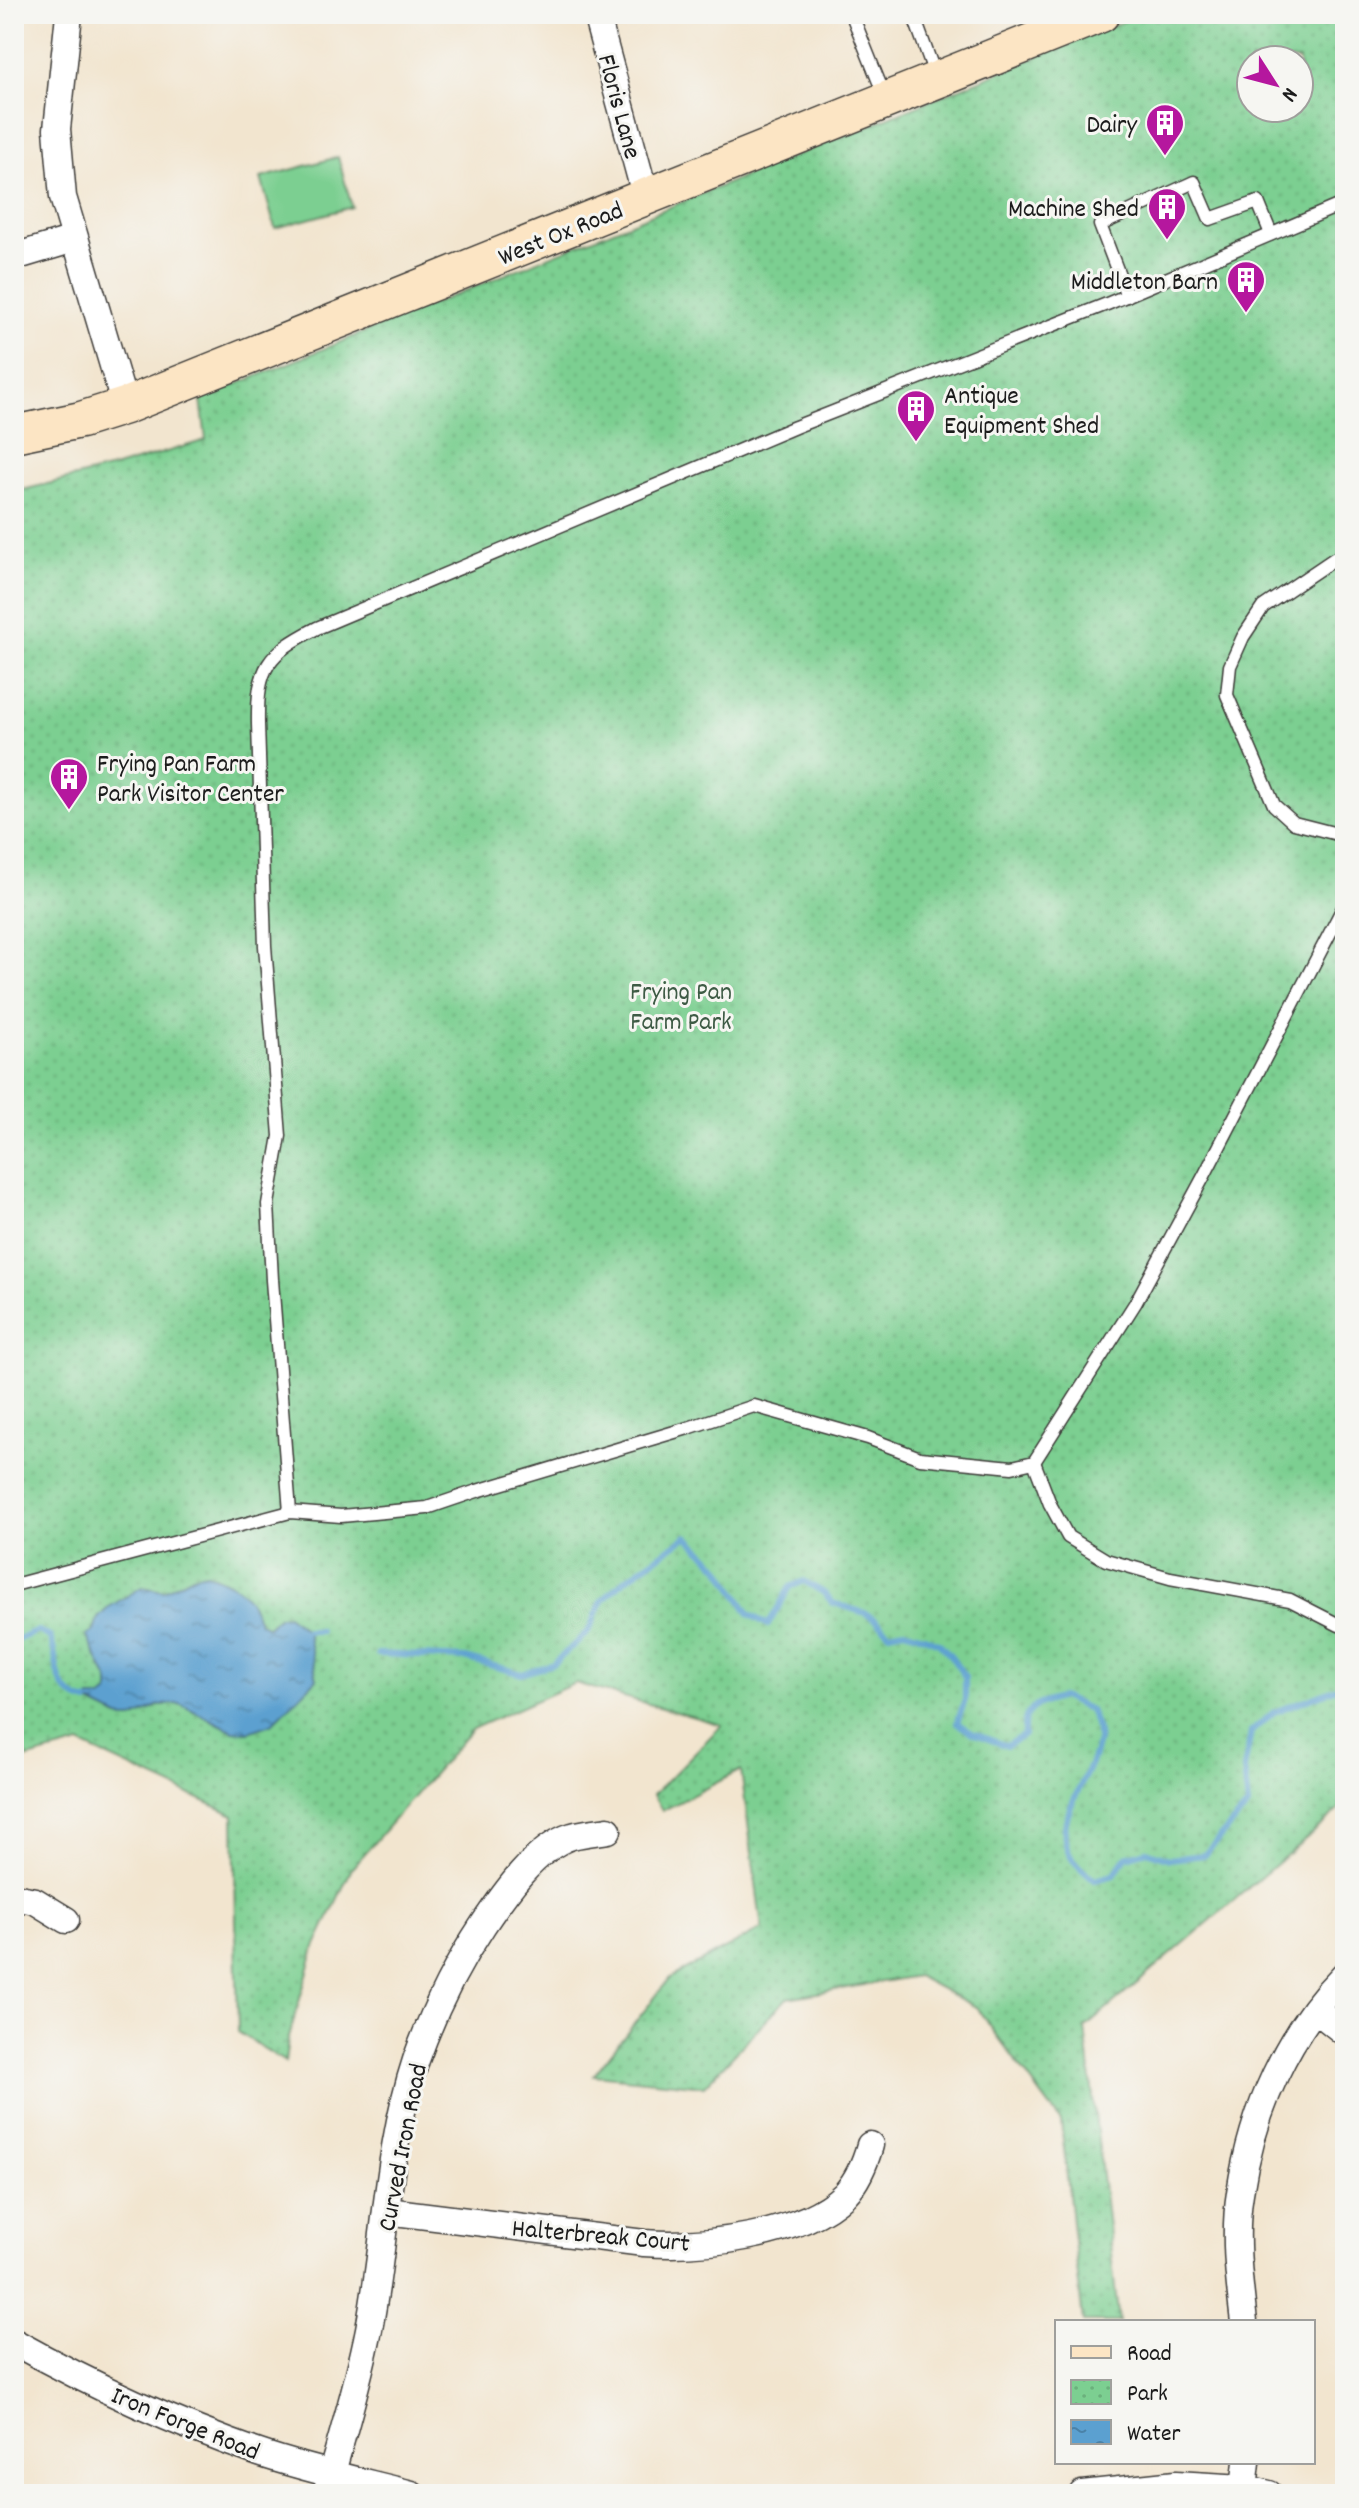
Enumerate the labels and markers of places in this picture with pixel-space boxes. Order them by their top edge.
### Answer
building icon: Dairy [1144,102,1186,157]
place label: Dairy [1086,108,1137,145]
building icon: Machine Shed [1146,186,1188,241]
place label: Machine Shed [1008,192,1139,229]
building icon: Middleton Barn [1225,259,1267,314]
place label: Middleton Barn [1071,265,1218,302]
place label: Antique Equipment Shed [944,379,1099,446]
building icon: Antique Equipment Shed [895,388,937,443]
place label: Frying Pan Farm Park Visitor Center [97,747,284,814]
building icon: Frying Pan Farm Park Visitor Center [48,756,90,811]

